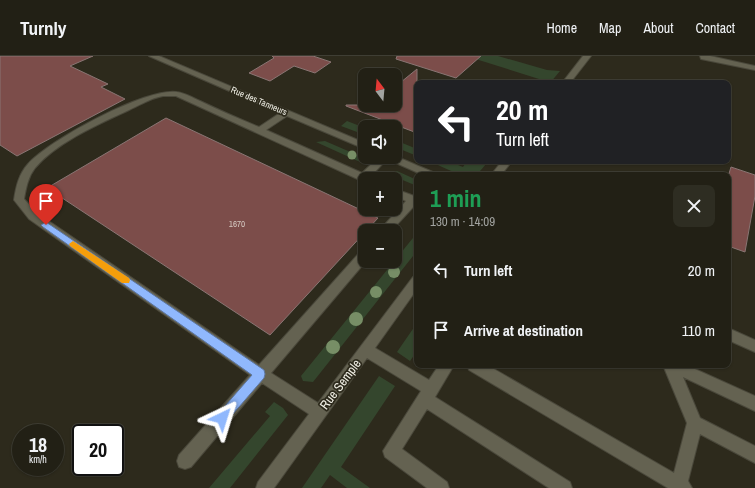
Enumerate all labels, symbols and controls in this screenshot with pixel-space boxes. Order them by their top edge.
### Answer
text: Turnly [20,15,66,41]
text: Home [546,19,577,37]
text: Map [599,19,621,37]
text: About [643,19,673,37]
text: Contact [695,19,735,37]
north arrow [358,68,402,112]
map controls [358,68,402,268]
street label: Rue des Tanneurs [229,84,289,118]
text: 20 m [496,91,548,129]
icon: left [430,96,482,148]
button: sound [358,120,402,164]
text: Turn left [496,127,549,152]
button: + [358,172,402,216]
text: 1 min [430,182,481,214]
pin [29,184,63,225]
button: close [673,185,715,227]
icon: arrive [35,190,57,212]
text: 130 m · 14:09 [430,213,495,230]
house number: 1670 [229,218,245,230]
button: − [358,224,402,268]
icon: left [430,259,452,281]
text: Turn left [464,260,512,281]
text: 20 m [688,260,715,281]
icon: arrive [430,319,452,341]
text: Arrive at destination [464,320,583,341]
text: 110 m [682,320,715,341]
street label: Rue Semple [316,356,365,413]
position arrow [201,397,243,439]
speed limit sign: 20 [72,424,124,476]
text: 18 [29,431,47,458]
text: km/h [29,453,47,466]

